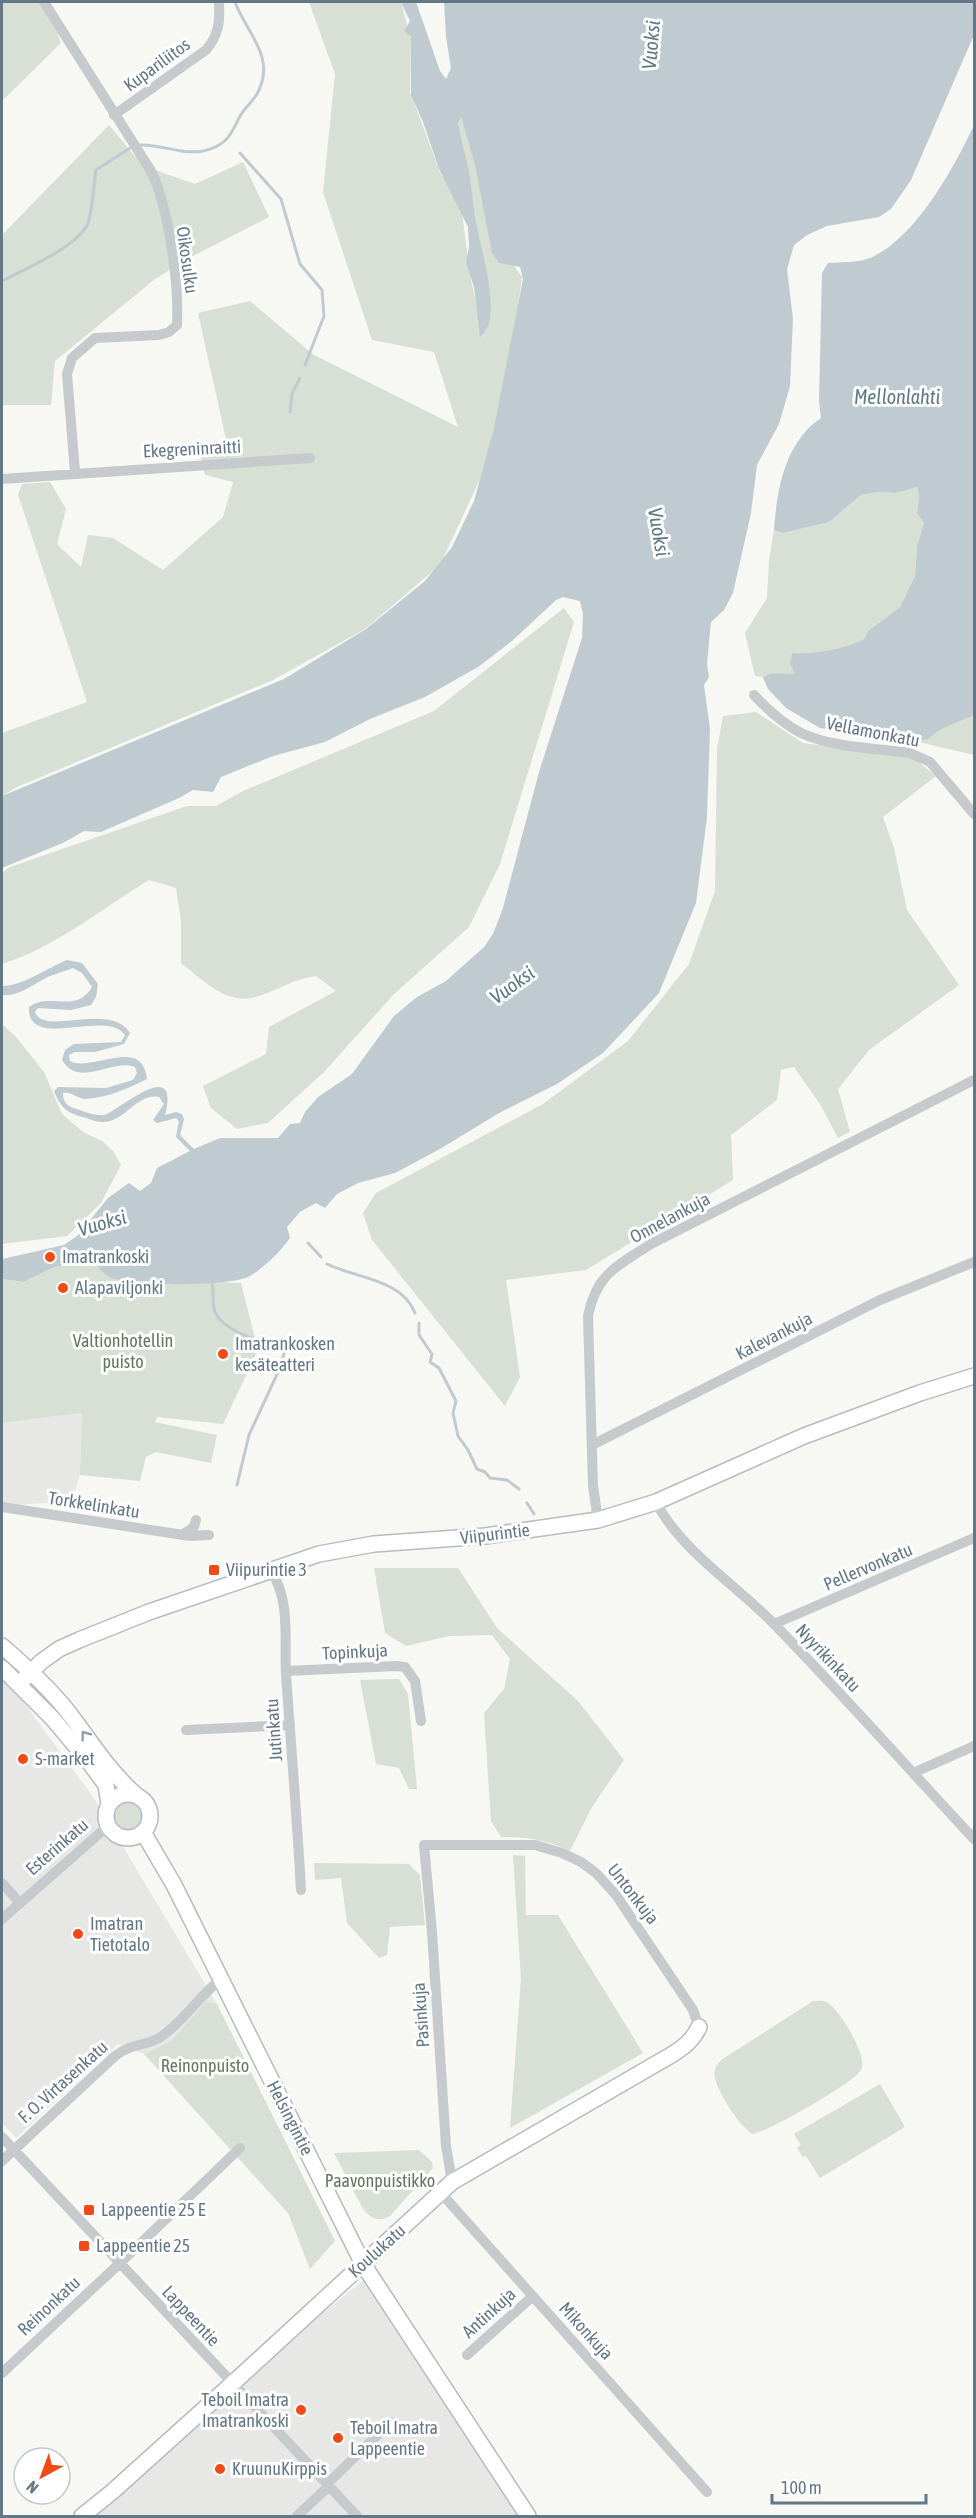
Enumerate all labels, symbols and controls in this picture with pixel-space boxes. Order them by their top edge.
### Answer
water label: Vuoksi [637,19,664,70]
street label: Kupariliitos [120,34,194,96]
street label: Oikosulku [172,225,203,295]
water label: Mellonlahti [854,385,941,408]
street label: Ekegreninraitti [142,435,242,462]
water label: Vuoksi [644,506,675,558]
street label: Vellamonkatu [825,712,922,751]
water label: Vuoksi [485,961,539,1008]
street label: Onnelankuja [626,1188,713,1247]
water label: Vuoksi [75,1205,129,1240]
place label: Imatrankoski [62,1246,149,1267]
marker: Imatrankoski [43,1250,57,1264]
place label: Alapaviljonki [75,1277,163,1298]
marker: Alapaviljonki [56,1281,70,1295]
street label: Kalevankuja [732,1307,815,1364]
park label: Valtionhotellin puisto [73,1330,173,1372]
place label: Imatrankosken kesäteatteri [235,1333,335,1375]
marker: Imatrankosken kesäteatteri [216,1347,230,1361]
street label: Torkkelinkatu [47,1487,141,1522]
street label: Viipurintie [459,1519,531,1548]
street label: Pellervonkatu [820,1538,915,1595]
place label: Viipurintie 3 [226,1559,307,1580]
marker: Viipurintie 3 [207,1563,221,1577]
street label: Nyyrikinkatu [792,1619,865,1696]
street label: Topinkuja [322,1639,388,1664]
street label: Jutinkatu [261,1698,286,1762]
one-way arrow [81,1731,92,1742]
place label: S-market [35,1748,95,1769]
marker: S-market [16,1752,30,1766]
street label: Esterinkatu [21,1814,92,1879]
street label: Untonkuja [603,1859,663,1928]
place label: Imatran Tietotalo [90,1913,150,1955]
marker: Imatran Tietotalo [71,1927,85,1941]
street label: Pasinkuja [408,1982,433,2048]
street label: F. O. Virtasenkatu [14,2036,112,2127]
park label: Reinonpuisto [161,2055,249,2076]
street label: Helsingintie [263,2077,318,2159]
park label: Paavonpuistikko [325,2170,435,2191]
place label: Lappeentie 25 E [101,2199,206,2220]
marker: Lappeentie 25 E [82,2203,96,2217]
street label: Koulukatu [344,2220,409,2282]
place label: Lappeentie 25 [96,2235,190,2256]
marker: Lappeentie 25 [77,2239,91,2253]
street label: Reinonkatu [13,2272,84,2340]
street label: Lappeentie [158,2281,225,2350]
street label: Antinkuja [458,2283,520,2342]
street label: Mikonkuja [555,2298,618,2364]
place label: Teboil Imatra Imatrankoski [201,2389,289,2431]
marker: Teboil Imatra Imatrankoski [294,2403,308,2417]
place label: Teboil Imatra Lappeentie [350,2417,438,2459]
marker: Teboil Imatra Lappeentie [331,2431,345,2445]
north arrow [12,2446,72,2506]
place label: KruunuKirppis [232,2458,327,2479]
marker: KruunuKirppis [213,2462,227,2476]
scale bar [772,2467,926,2505]
text: N [23,2477,42,2497]
text: 100 m [781,2477,822,2498]

